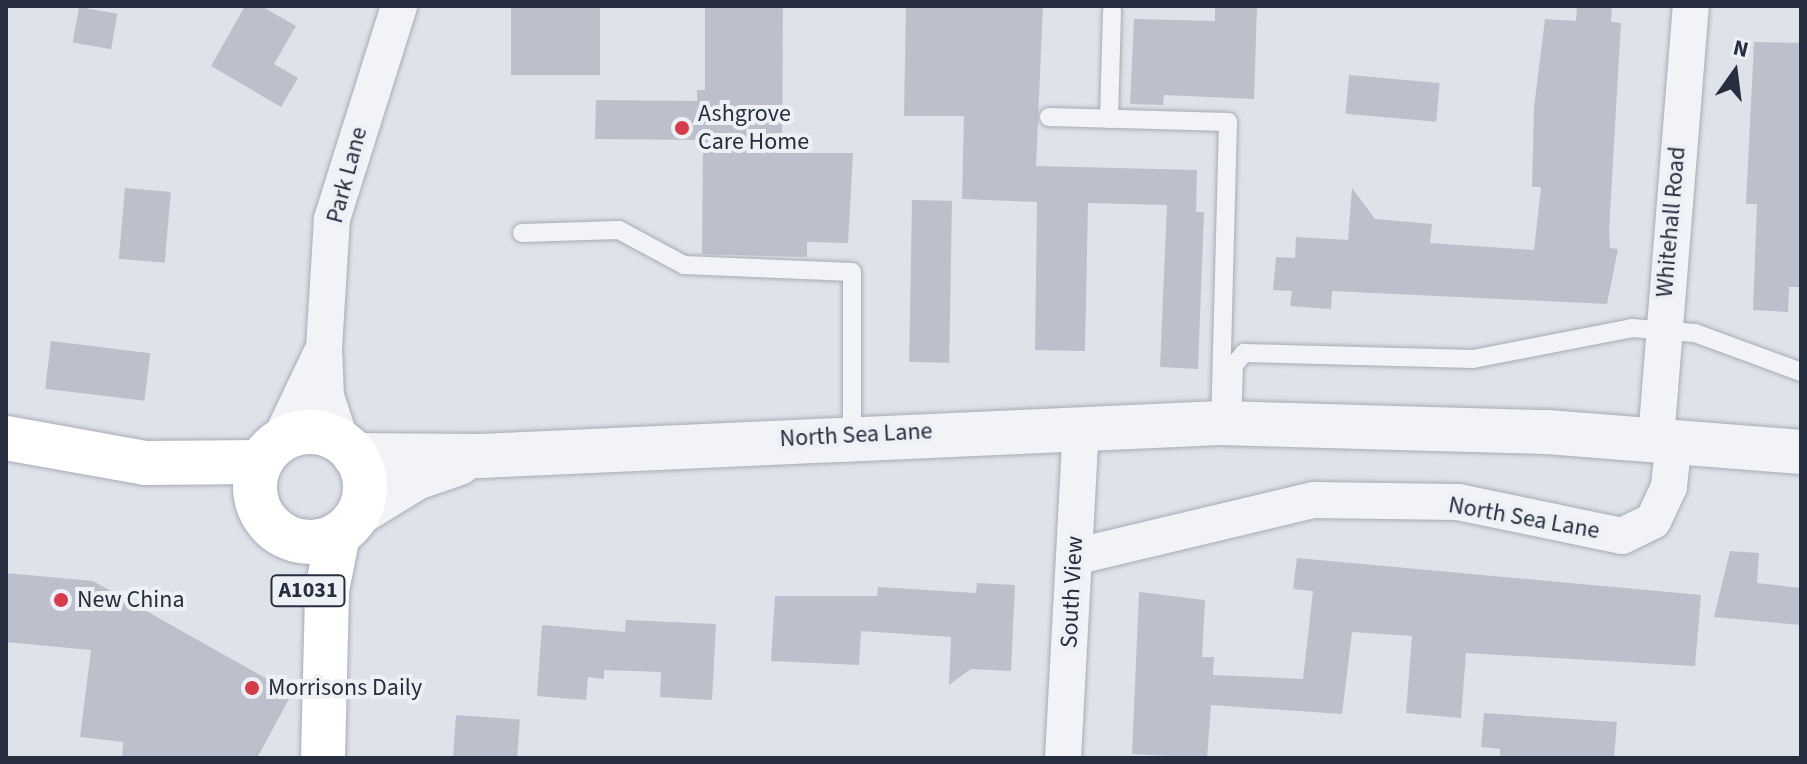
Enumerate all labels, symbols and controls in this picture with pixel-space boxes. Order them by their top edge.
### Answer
text: N [1730,31,1752,66]
north arrow [1695,32,1775,112]
place label: Ashgrove Care Home [698,100,809,156]
marker: Ashgrove Care Home [673,119,691,137]
street label: Park Lane [320,124,374,226]
street label: Whitehall Road [1650,145,1692,299]
street label: North Sea Lane [779,417,933,453]
street label: North Sea Lane [1446,491,1602,545]
street label: South View [1055,535,1089,649]
road number: A1031 [270,573,346,609]
place label: New China [77,586,184,614]
marker: New China [52,591,70,609]
place label: Morrisons Daily [268,674,422,702]
marker: Morrisons Daily [243,679,261,697]

